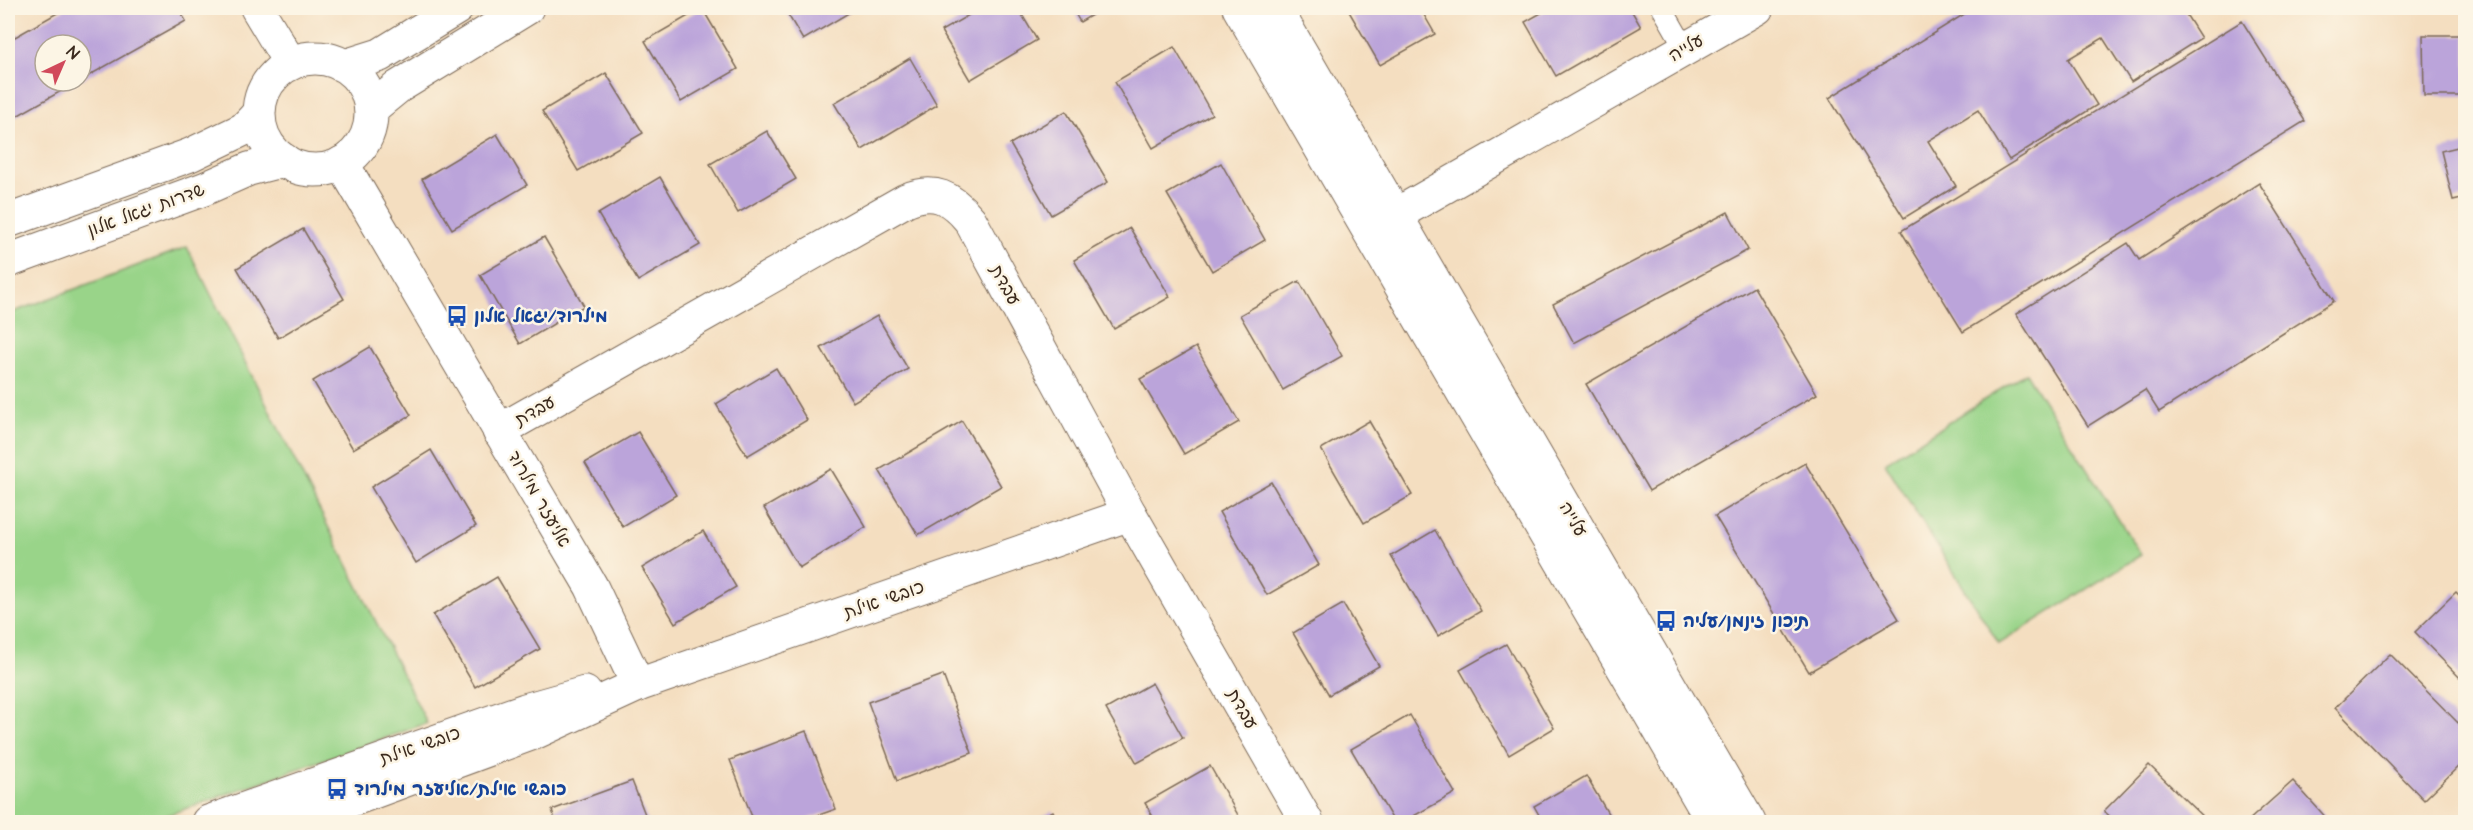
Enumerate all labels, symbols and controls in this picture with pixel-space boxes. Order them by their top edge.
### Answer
street label: עלייה [1664,28,1708,68]
north arrow [33,33,93,93]
text: N [61,42,84,64]
street label: שדרות יגאל אלון [84,177,208,243]
street label: עבדת [983,259,1026,310]
bus stop icon: מילרוד/יגאל אלון [445,304,469,328]
place label: מילרוד/יגאל אלון [474,304,607,329]
street label: עבדת [509,389,560,433]
street label: אליעזר מילרוד [501,446,577,552]
street label: עלייה [1553,497,1593,541]
street label: כובשי אילת [839,575,928,626]
bus stop icon: תיכון זינמן/עליה [1654,609,1678,633]
place label: תיכון זינמן/עליה [1683,609,1809,634]
street label: עבדת [1220,683,1264,734]
street label: כובשי אילת [375,721,464,772]
bus stop icon: כובשי אילת/אליעזר מילרוד [325,777,349,801]
place label: כובשי אילת/אליעזר מילרוד [354,777,567,802]

